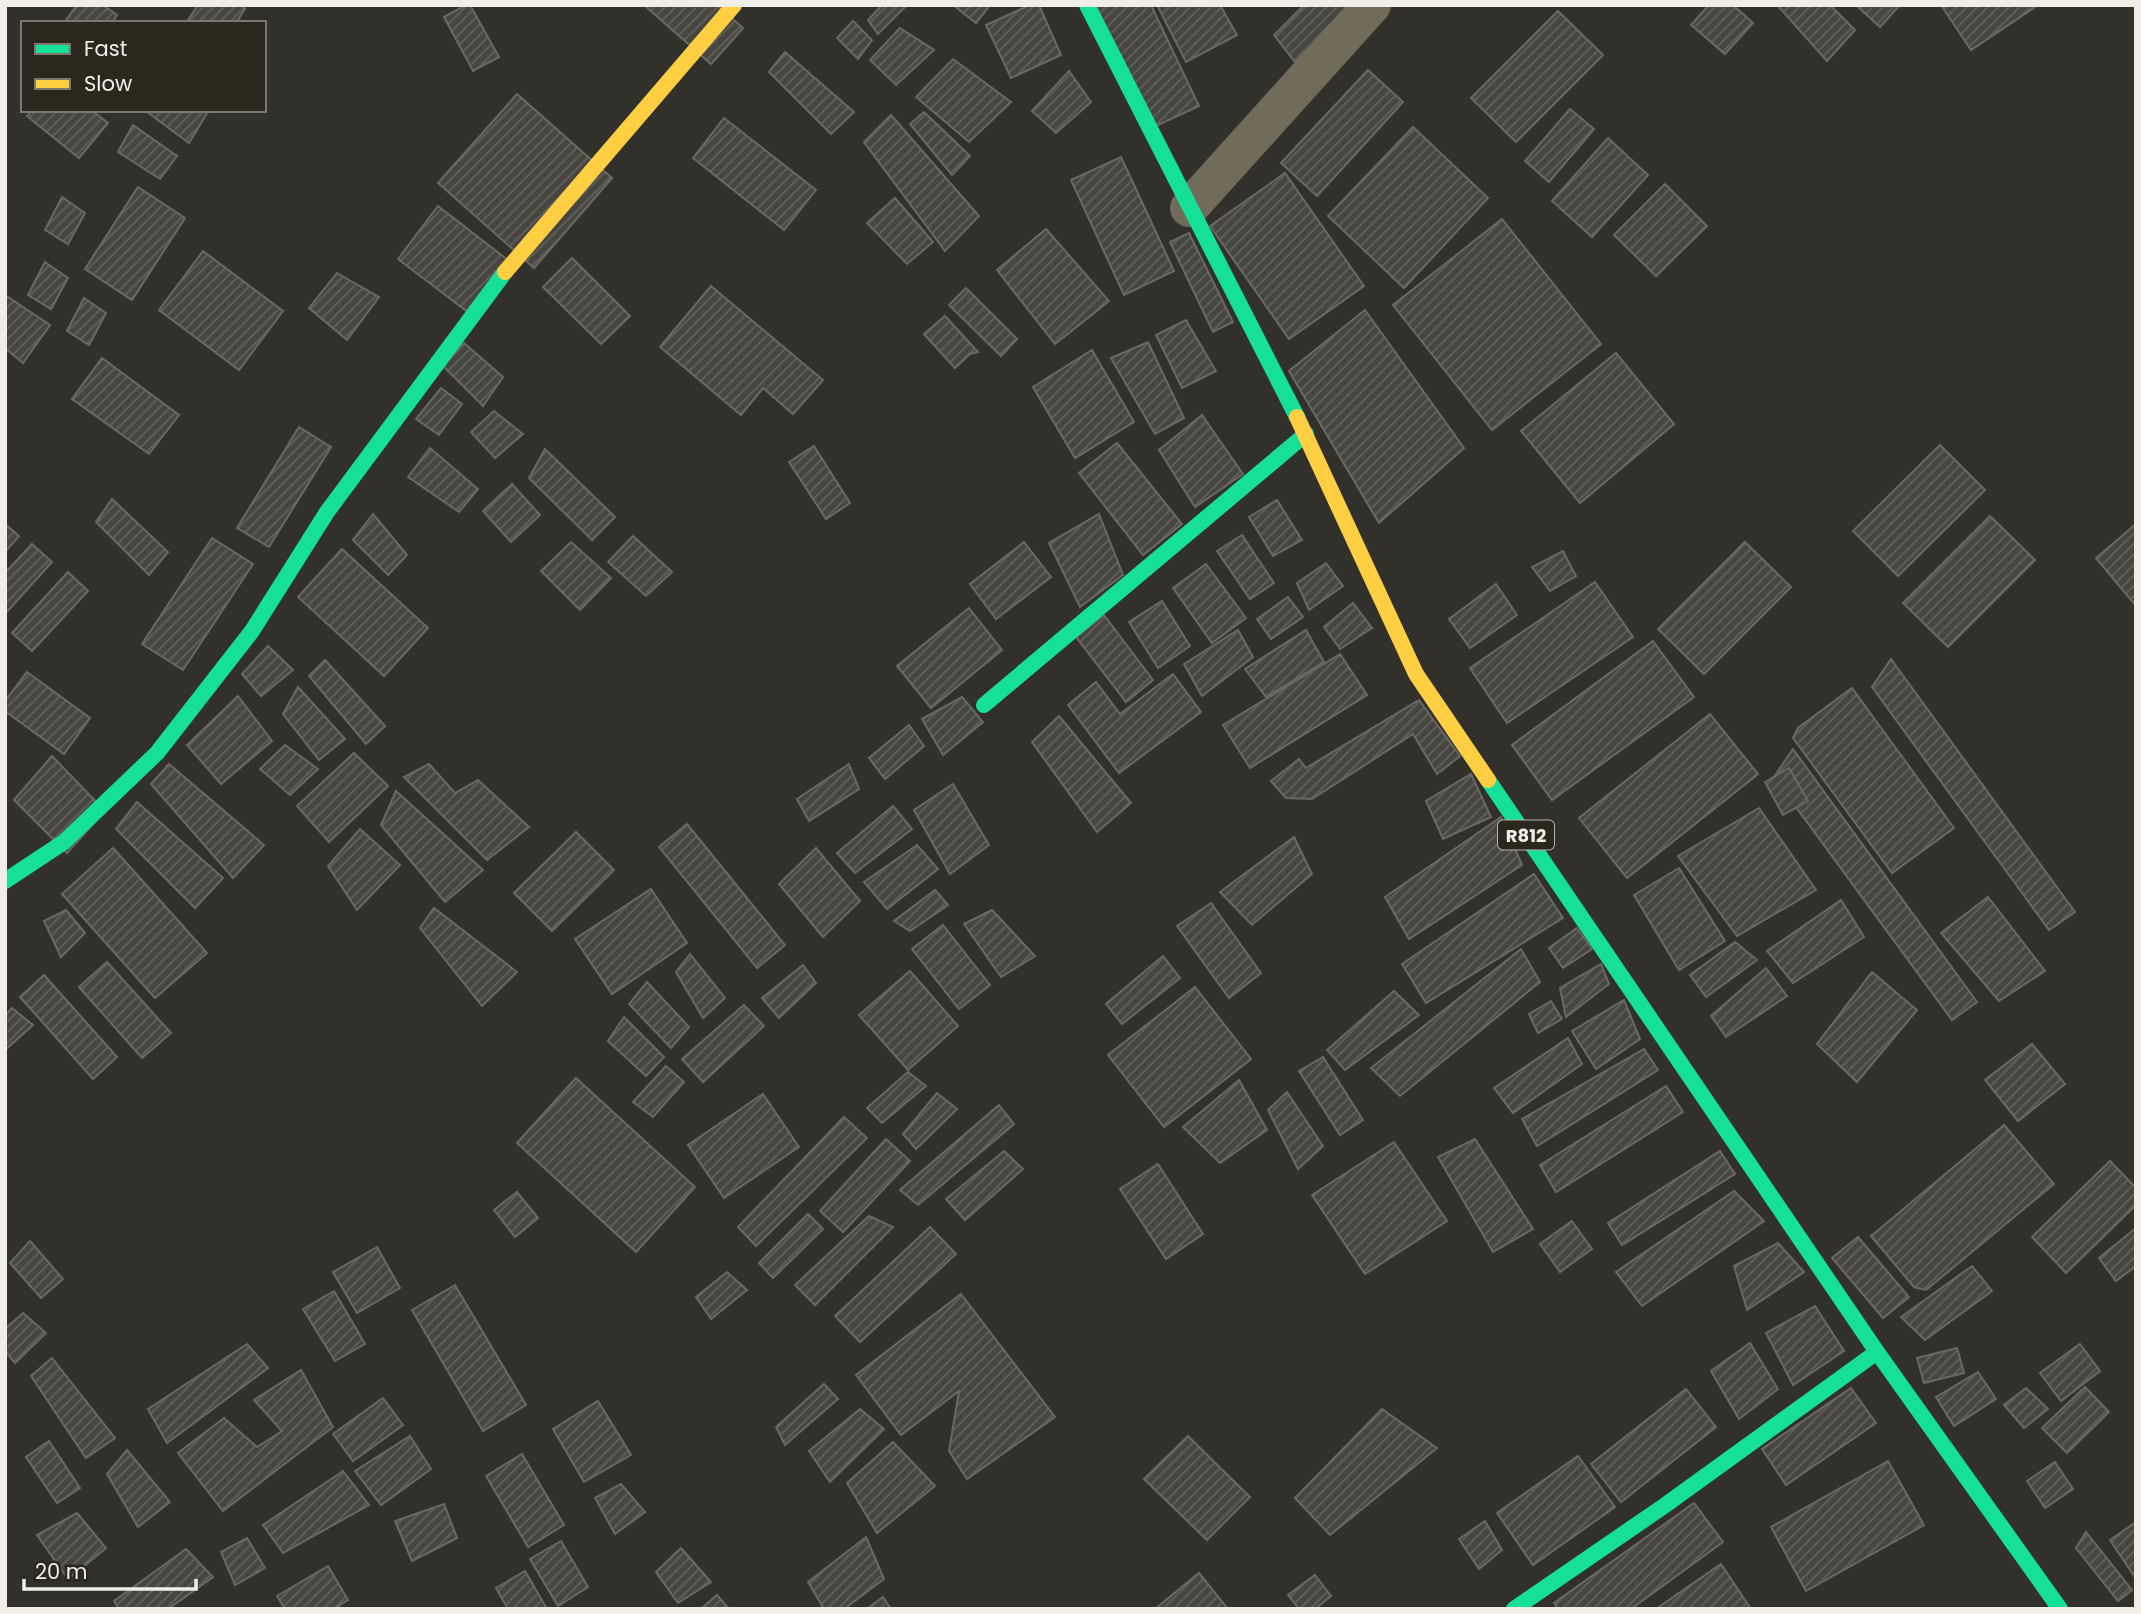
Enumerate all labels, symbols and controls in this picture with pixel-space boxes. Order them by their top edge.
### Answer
legend [21,21,266,112]
text: Fast [84,34,127,63]
text: Slow [84,69,132,98]
road number: R812 [1498,820,1554,850]
scale bar [24,1548,196,1592]
text: 20 m [35,1557,88,1586]

